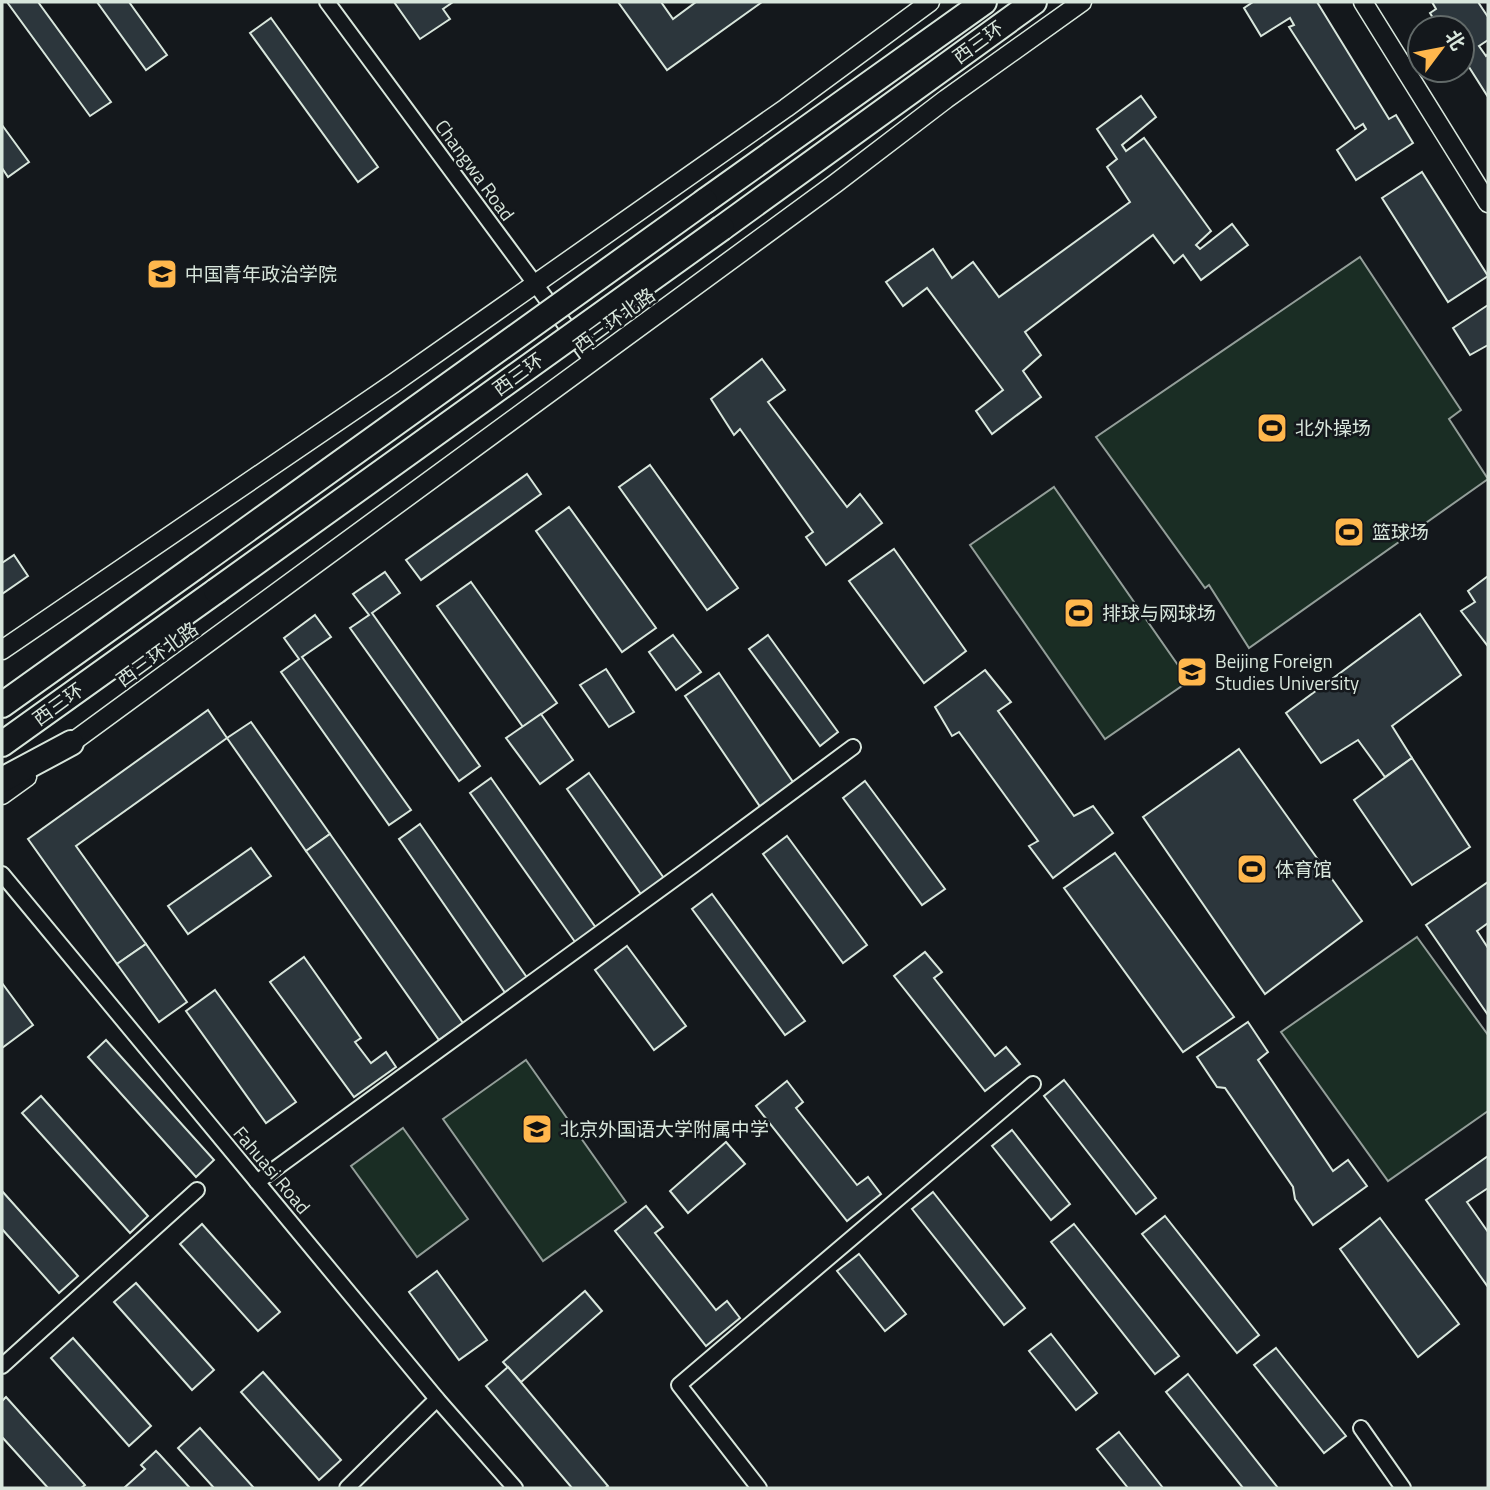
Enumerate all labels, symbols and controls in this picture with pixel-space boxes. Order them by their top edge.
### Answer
street label: 西三环 [946,13,1009,70]
north arrow [1406,14,1476,84]
text: 北 [1439,24,1473,55]
street label: Changwa Road [429,113,522,226]
school or university icon: 中国青年政治学院 [145,257,179,291]
place label: 中国青年政治学院 [185,259,337,288]
street label: 西三环北路 [567,280,661,359]
street label: 西三环 [486,345,549,402]
sports icon: 北外操场 [1255,411,1289,445]
place label: 北外操场 [1295,413,1371,442]
sports icon: 篮球场 [1332,515,1366,549]
place label: 篮球场 [1372,517,1429,546]
sports icon: 排球与网球场 [1062,596,1096,630]
place label: 排球与网球场 [1102,598,1216,627]
street label: 西三环北路 [110,614,204,693]
place label: Beijing Foreign Studies University [1215,646,1359,697]
school or university icon: Beijing Foreign Studies University [1175,655,1209,689]
street label: 西三环 [26,675,89,732]
sports icon: 体育馆 [1235,852,1269,886]
place label: 体育馆 [1275,854,1332,883]
school or university icon: 北京外国语大学附属中学 [520,1112,554,1146]
place label: 北京外国语大学附属中学 [560,1114,769,1143]
street label: Fahuasi Road [227,1119,318,1220]

